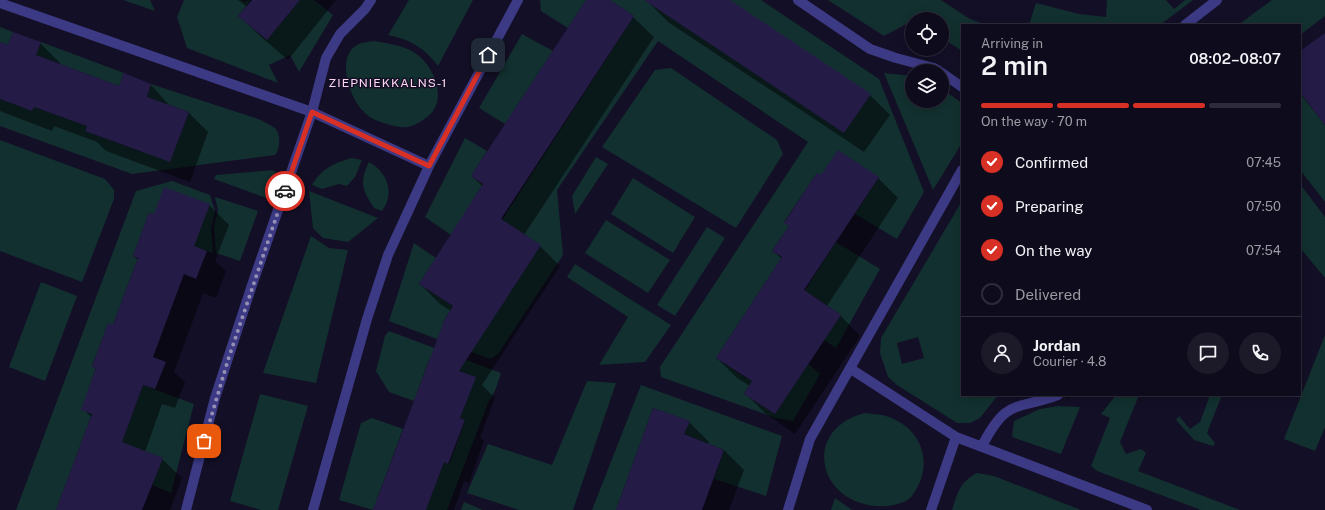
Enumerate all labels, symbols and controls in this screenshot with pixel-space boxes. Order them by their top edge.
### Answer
map controls [905,12,949,108]
button: locate [905,12,949,56]
text: Arriving in [981,36,1043,51]
pin [471,38,505,72]
icon: home [477,44,499,66]
text: 2 min [981,50,1048,81]
text: 08:02–08:07 [1189,50,1281,67]
button: layers [905,64,949,108]
district label: ZIEPNIEKKALNS-1 [329,76,447,90]
text: On the way · 70 m [981,114,1087,129]
icon: check [981,151,1003,173]
text: Confirmed [1015,154,1088,171]
text: 07:45 [1246,155,1281,170]
courier [265,171,305,211]
icon: car [274,180,296,202]
icon: check [981,195,1003,217]
text: Preparing [1015,198,1084,215]
text: 07:50 [1246,199,1281,214]
icon: check [981,239,1003,261]
text: On the way [1015,242,1092,259]
text: 07:54 [1246,243,1281,258]
text: Delivered [1015,286,1081,303]
button: person [981,332,1023,374]
button: chat [1187,332,1229,374]
button: phone [1239,332,1281,374]
text: Jordan [1033,337,1080,354]
text: Courier · 4.8 [1033,354,1106,369]
pin [187,424,221,458]
icon: bag [193,430,215,452]

